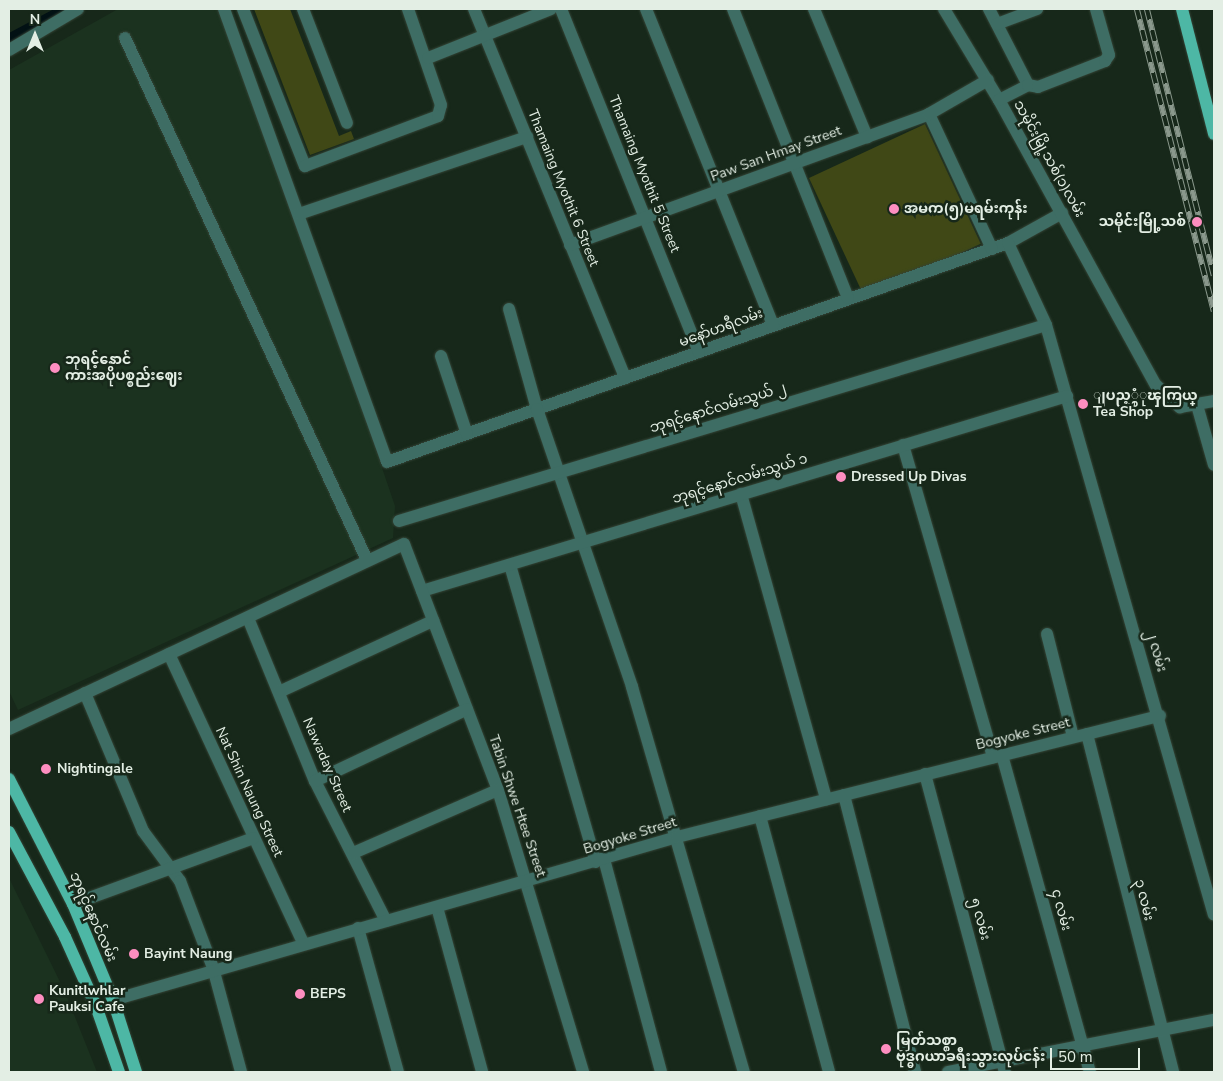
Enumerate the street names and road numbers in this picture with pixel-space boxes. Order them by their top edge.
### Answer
street label: Thamaing Myothit 5 Street [605,93,683,255]
street label: သမိုင်းမြို့သစ်(၁)လမ်း [1010,98,1088,220]
street label: Thamaing Myothit 6 Street [524,107,602,269]
street label: Paw San Hmay Street [708,123,844,185]
street label: မနော်ဟရီလမ်း [677,305,765,351]
street label: ဘုရင့်နောင်လမ်းသွယ် ၂ [648,379,788,437]
street label: ဘုရင့်နောင်လမ်းသွယ် ၁ [670,450,810,508]
street label: ၂ လမ်း [1142,628,1170,674]
street label: Bogyoke Street [974,714,1072,754]
street label: Nawaday Street [299,715,355,815]
street label: Nat Shin Naung Street [212,724,286,860]
street label: Tabin Shwe Htee Street [485,733,549,879]
street label: Bogyoke Street [581,814,679,858]
street label: ဘုရင့်နောင်လမ်း [66,869,120,965]
street label: ၃ လမ်း [1131,877,1157,923]
street label: ၄ လမ်း [1047,887,1075,933]
street label: ၅ လမ်း [966,896,994,942]

